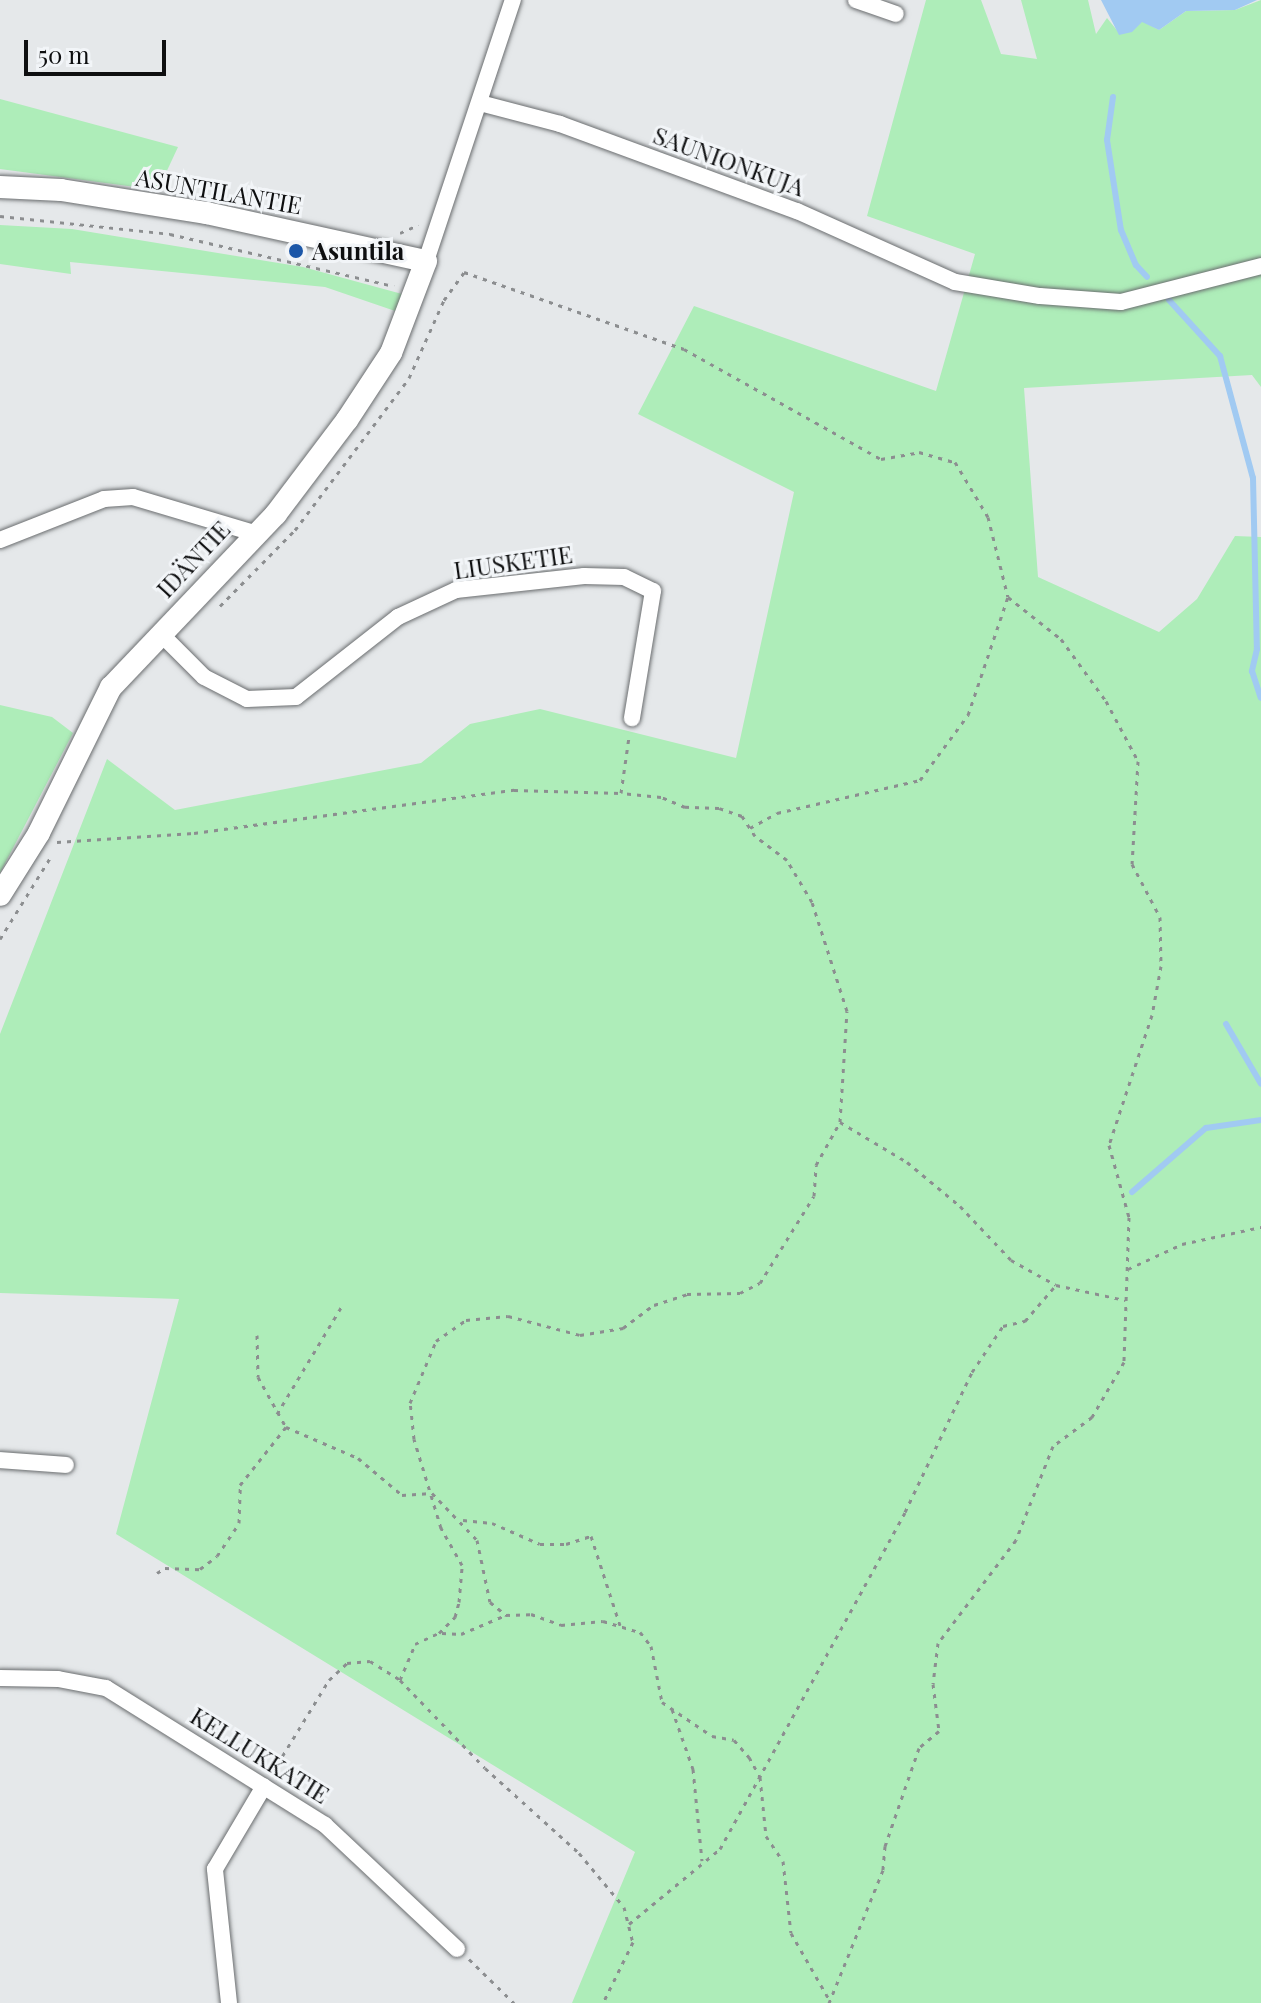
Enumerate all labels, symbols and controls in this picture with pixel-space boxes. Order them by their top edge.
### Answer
scale bar [28,24,170,74]
text: 50 m [38,38,90,70]
street label: SAUNIONKUJA [650,120,808,202]
street label: ASUNTILANTIE [134,162,304,220]
place label: Asuntila [312,237,404,265]
marker: Asuntila [287,242,305,260]
street label: IDÄNTIE [150,515,236,603]
street label: LIUSKETIE [452,539,574,585]
street label: KELLUKKATIE [185,1701,335,1809]

